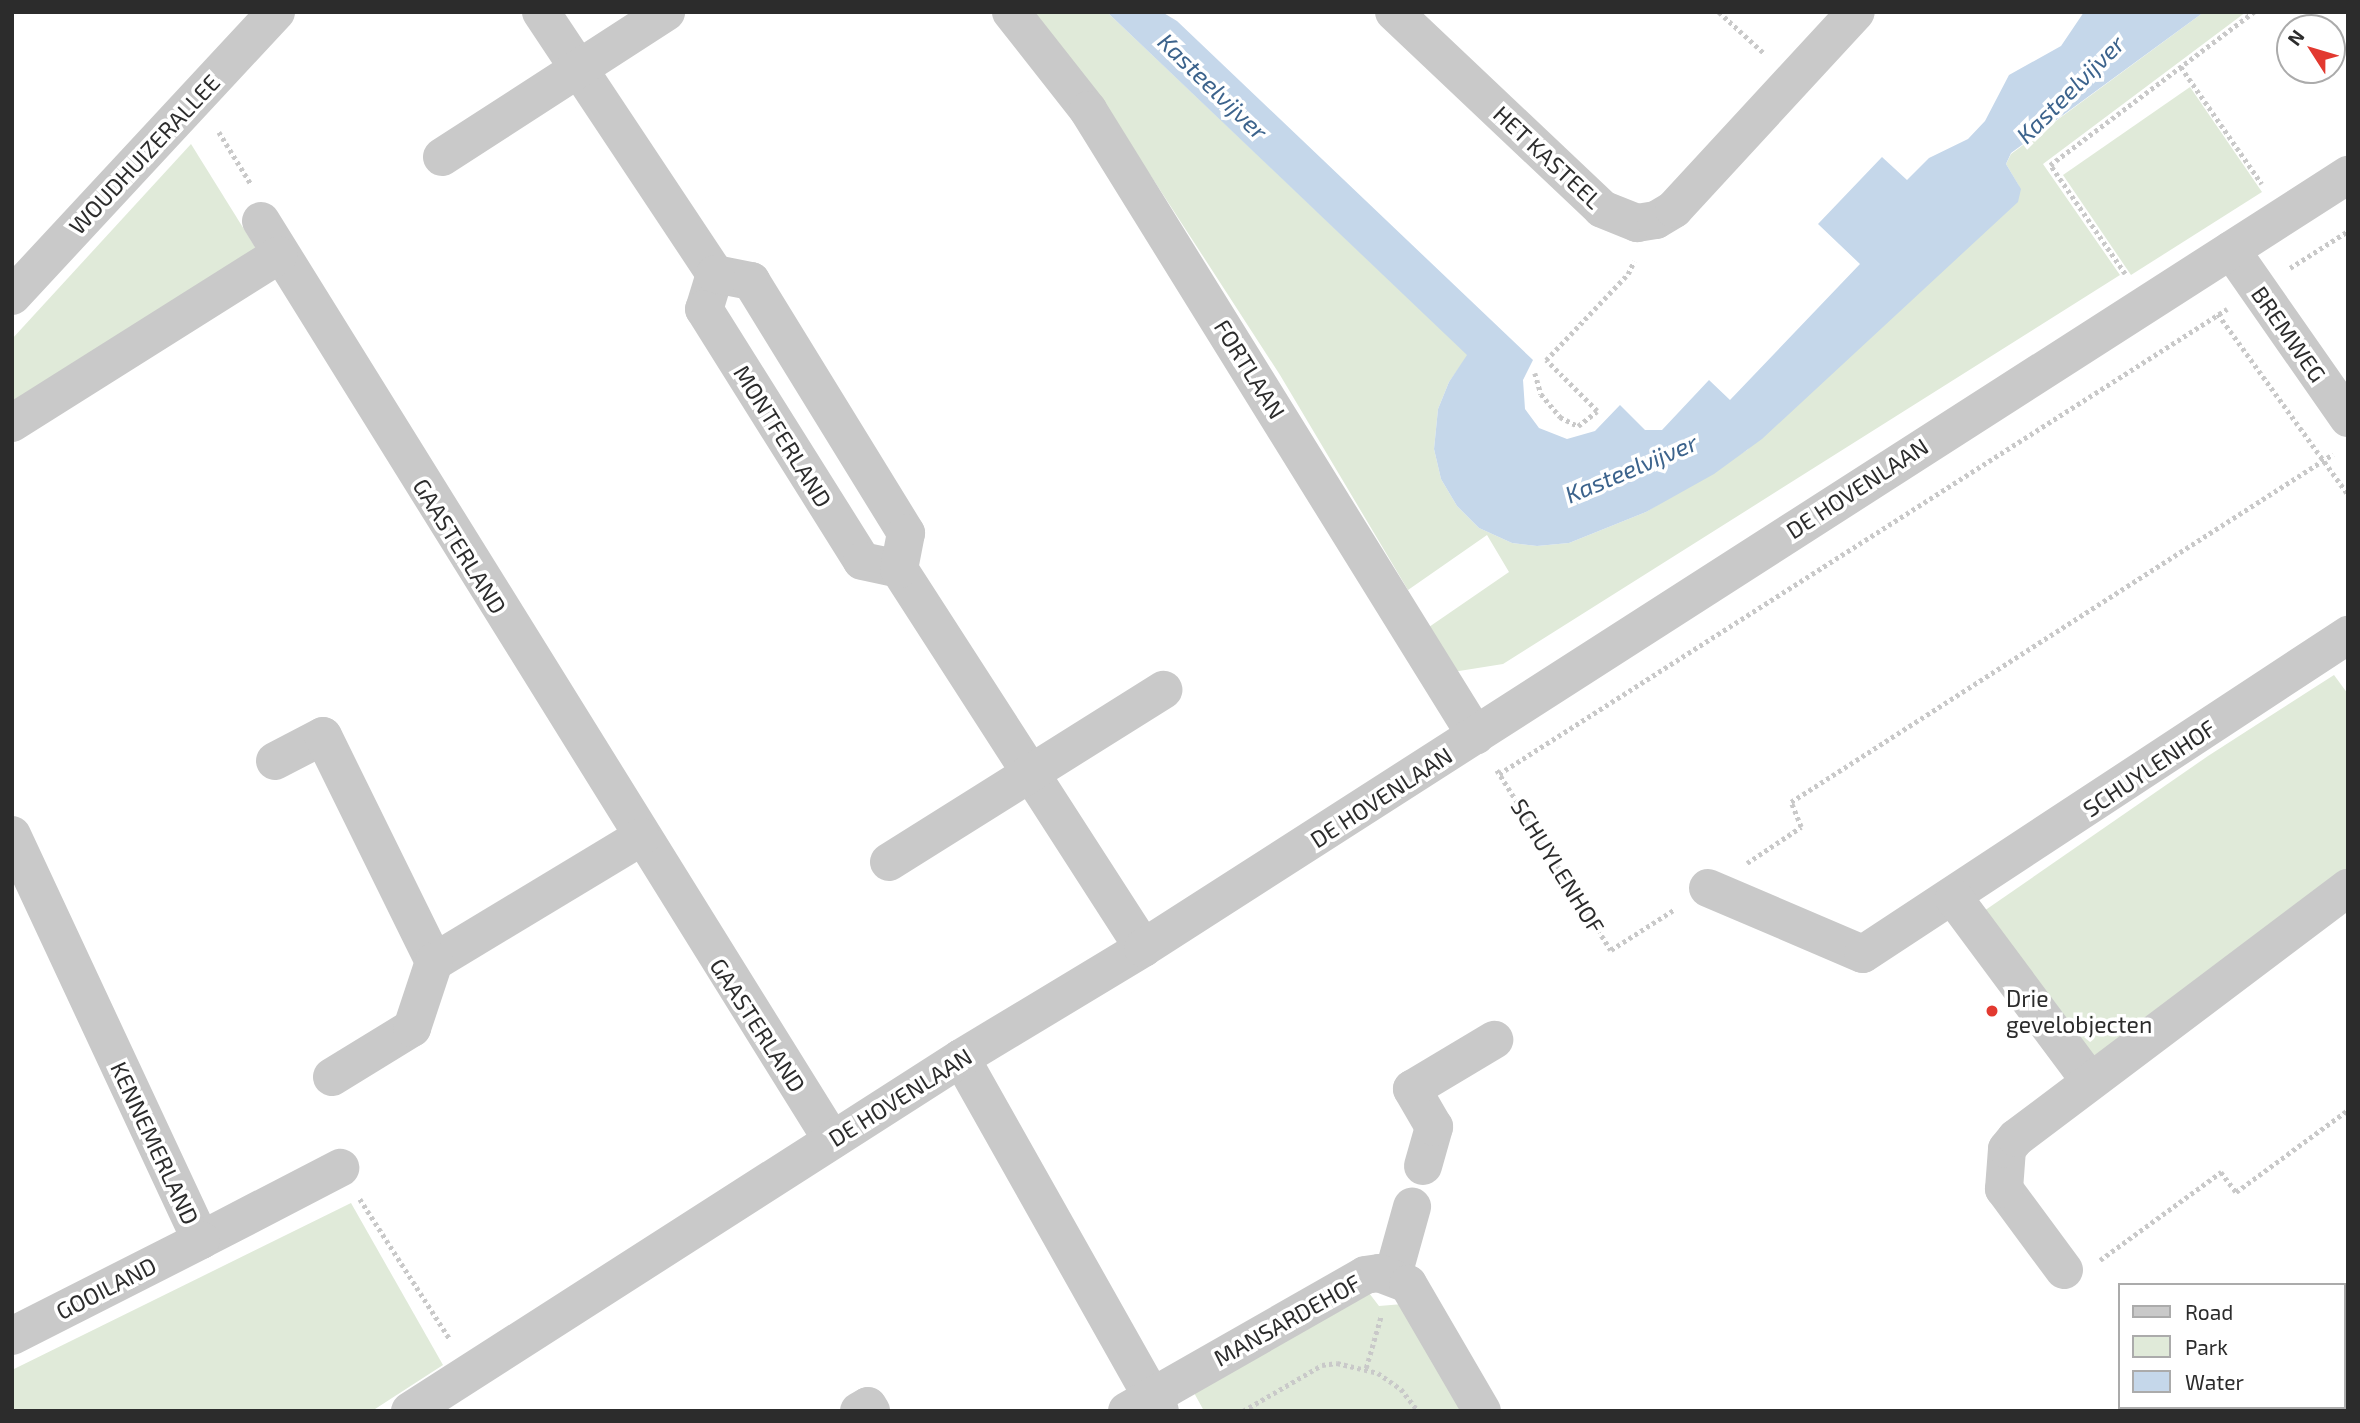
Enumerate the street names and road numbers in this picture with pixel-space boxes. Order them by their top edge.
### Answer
street label: WOUDHUIZERALLEE [63,68,225,240]
street label: HET KASTEEL [1488,100,1608,214]
street label: BREMWEG [2246,281,2332,387]
street label: FORTLAAN [1209,314,1291,424]
street label: MONTFERLAND [728,360,838,512]
street label: DE HOVENLAAN [1781,432,1933,544]
street label: GAASTERLAND [407,473,513,619]
street label: SCHUYLENHOF [2078,714,2220,822]
street label: DE HOVENLAAN [1305,741,1457,853]
street label: SCHUYLENHOF [1506,793,1610,939]
street label: GAASTERLAND [704,953,812,1097]
street label: DE HOVENLAAN [823,1042,977,1152]
street label: KENNEMERLAND [105,1057,205,1229]
street label: GOOILAND [51,1251,161,1325]
street label: MANSARDEHOF [1209,1268,1365,1372]

